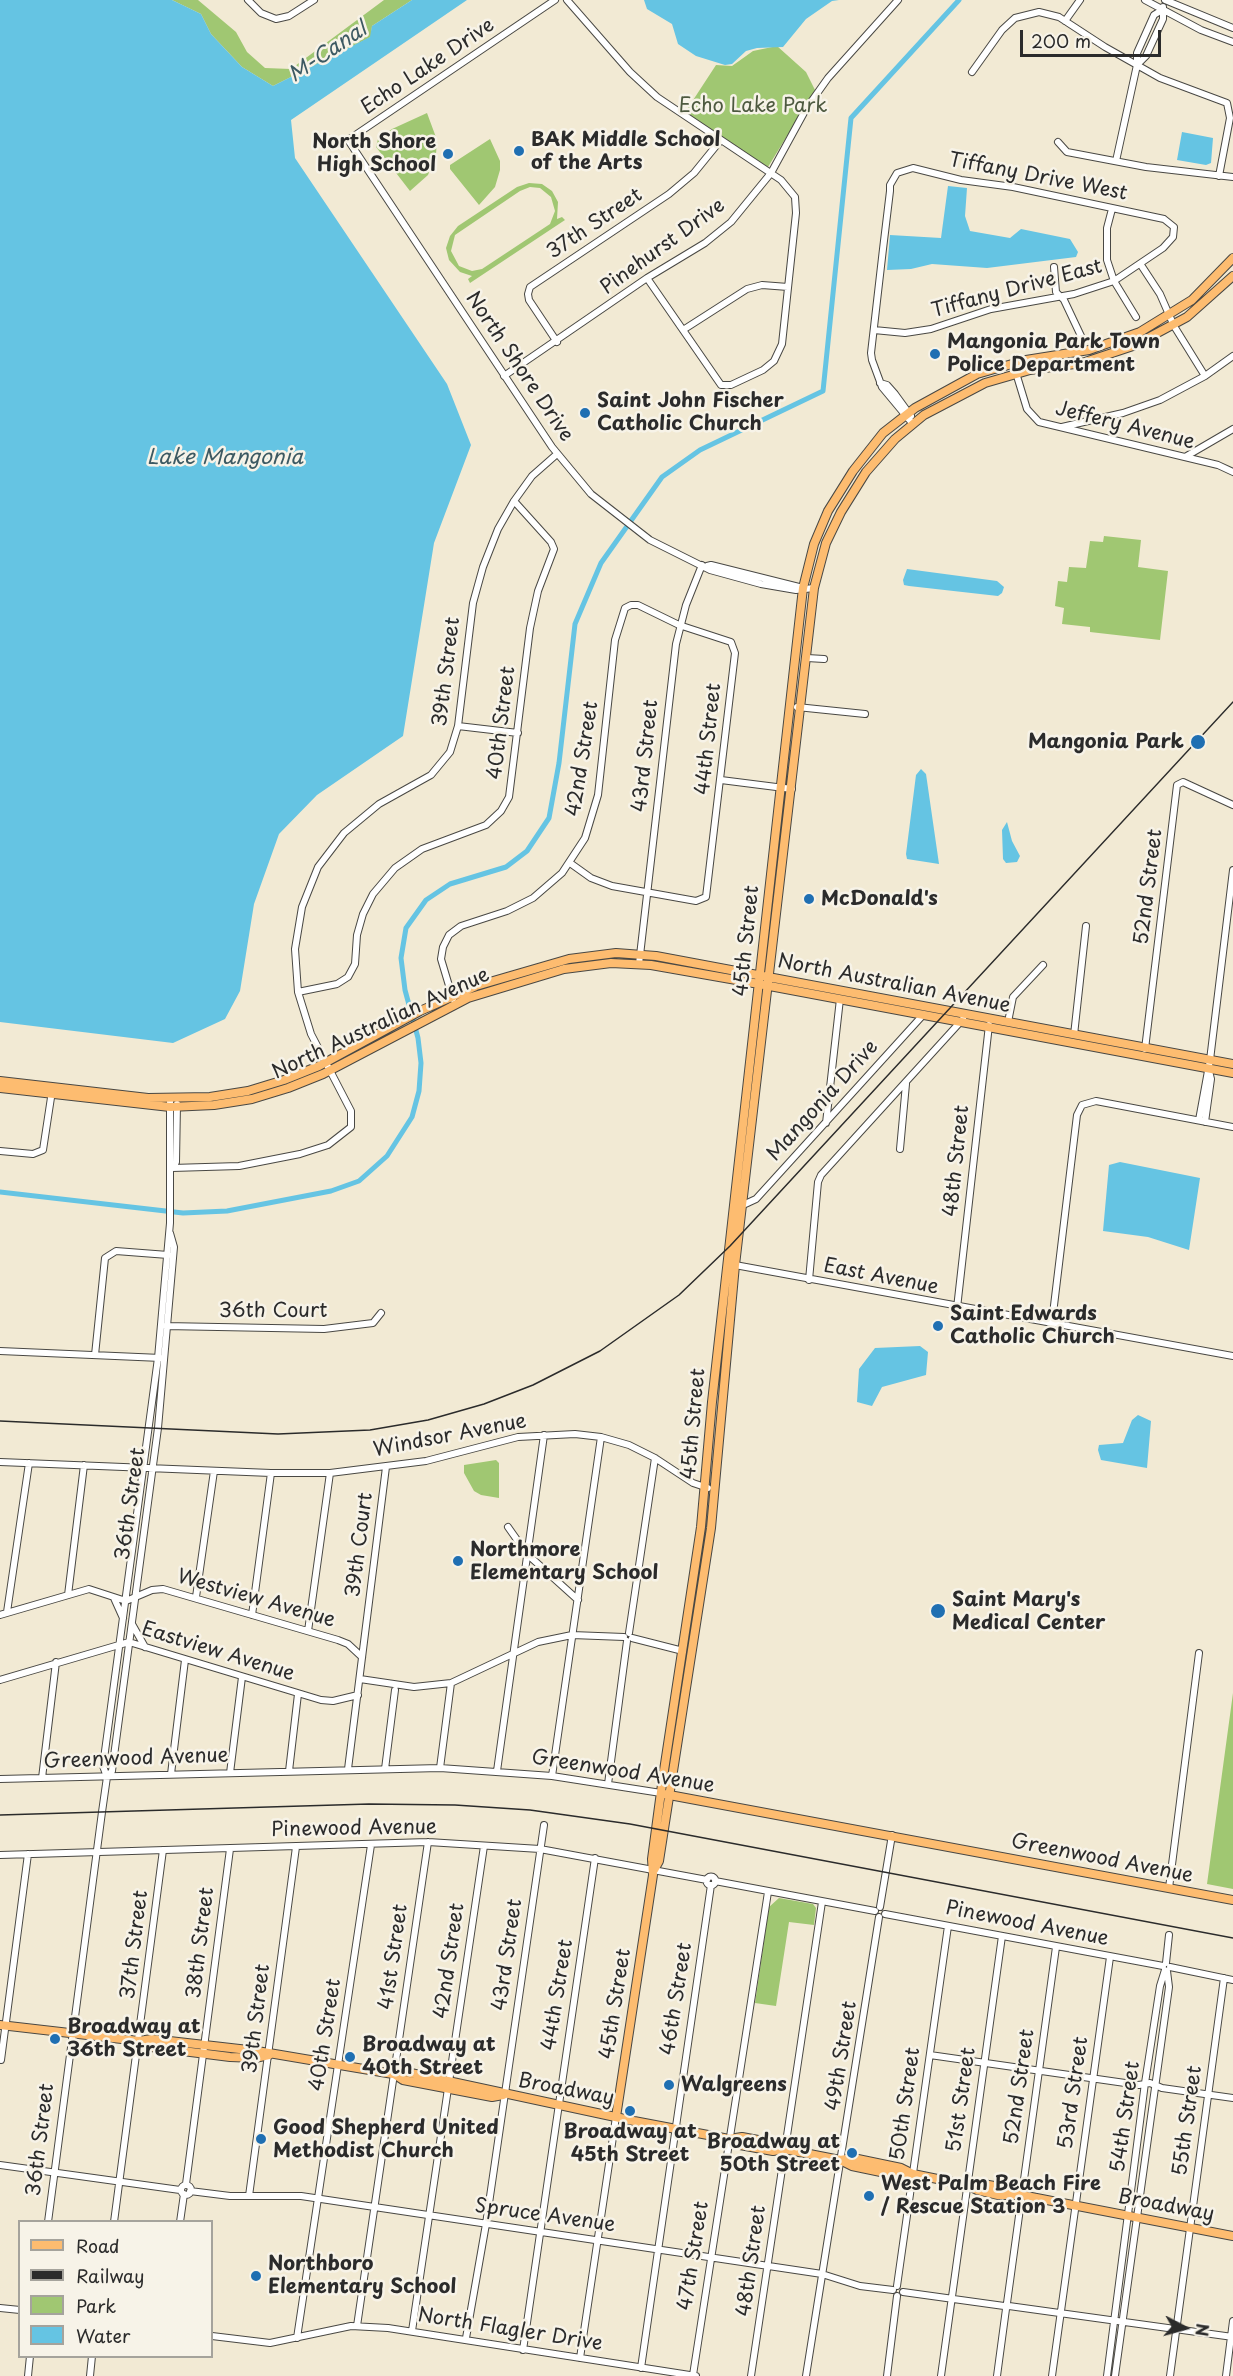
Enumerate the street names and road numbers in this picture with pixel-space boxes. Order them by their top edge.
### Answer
street label: Echo Lake Drive [357,14,499,120]
street label: Tiffany Drive West [947,148,1129,206]
street label: 37th Street [543,183,647,265]
street label: Pinehurst Drive [596,194,730,300]
street label: Tiffany Drive East [929,255,1105,323]
street label: North Shore Drive [460,288,578,446]
street label: Jeffery Avenue [1053,397,1197,455]
street label: 39th Street [428,616,466,728]
street label: 40th Street [483,665,521,781]
street label: 44th Street [691,682,727,796]
street label: 43rd Street [628,699,664,813]
street label: 42nd Street [562,700,604,818]
street label: 52nd Street [1130,828,1168,946]
street label: 45th Street [729,884,765,998]
street label: North Australian Avenue [775,950,1013,1018]
street label: North Australian Avenue [269,963,493,1085]
street label: Mangonia Drive [762,1036,884,1166]
street label: 48th Street [939,1104,975,1218]
street label: East Avenue [822,1254,940,1300]
street label: 36th Court [219,1299,327,1323]
street label: 45th Street [677,1367,711,1481]
street label: Windsor Avenue [371,1409,529,1463]
street label: 36th Street [111,1446,151,1562]
street label: 39th Court [342,1491,378,1599]
street label: Westview Avenue [174,1565,338,1633]
street label: Eastview Avenue [139,1617,297,1687]
street label: Greenwood Avenue [43,1744,229,1774]
street label: Greenwood Avenue [530,1746,716,1798]
street label: Pinewood Avenue [271,1816,437,1842]
street label: Greenwood Avenue [1009,1830,1195,1888]
street label: 38th Street [182,1886,220,2000]
street label: 37th Street [116,1889,154,2001]
street label: Pinewood Avenue [943,1896,1111,1952]
street label: 43rd Street [488,1897,528,2013]
street label: 42nd Street [430,1902,470,2020]
street label: 41st Street [375,1903,413,2011]
street label: 44th Street [537,1938,579,2052]
street label: 46th Street [656,1941,698,2057]
street label: 45th Street [595,1947,637,2061]
street label: 39th Street [238,1963,276,2075]
street label: 40th Street [305,1977,347,2093]
street label: 49th Street [822,2000,862,2112]
street label: 52nd Street [1000,2028,1040,2146]
street label: 53rd Street [1054,2035,1094,2151]
street label: 50th Street [886,2046,926,2162]
street label: 51st Street [943,2046,981,2154]
street label: 54th Street [1106,2060,1146,2174]
street label: 55th Street [1168,2064,1208,2178]
street label: Broadway [516,2069,616,2111]
street label: 36th Street [22,2082,60,2198]
street label: Broadway [1116,2185,1216,2227]
street label: Spruce Avenue [473,2194,617,2238]
street label: 47th Street [674,2200,714,2312]
street label: 48th Street [732,2204,772,2318]
street label: North Flagler Drive [416,2304,604,2356]

